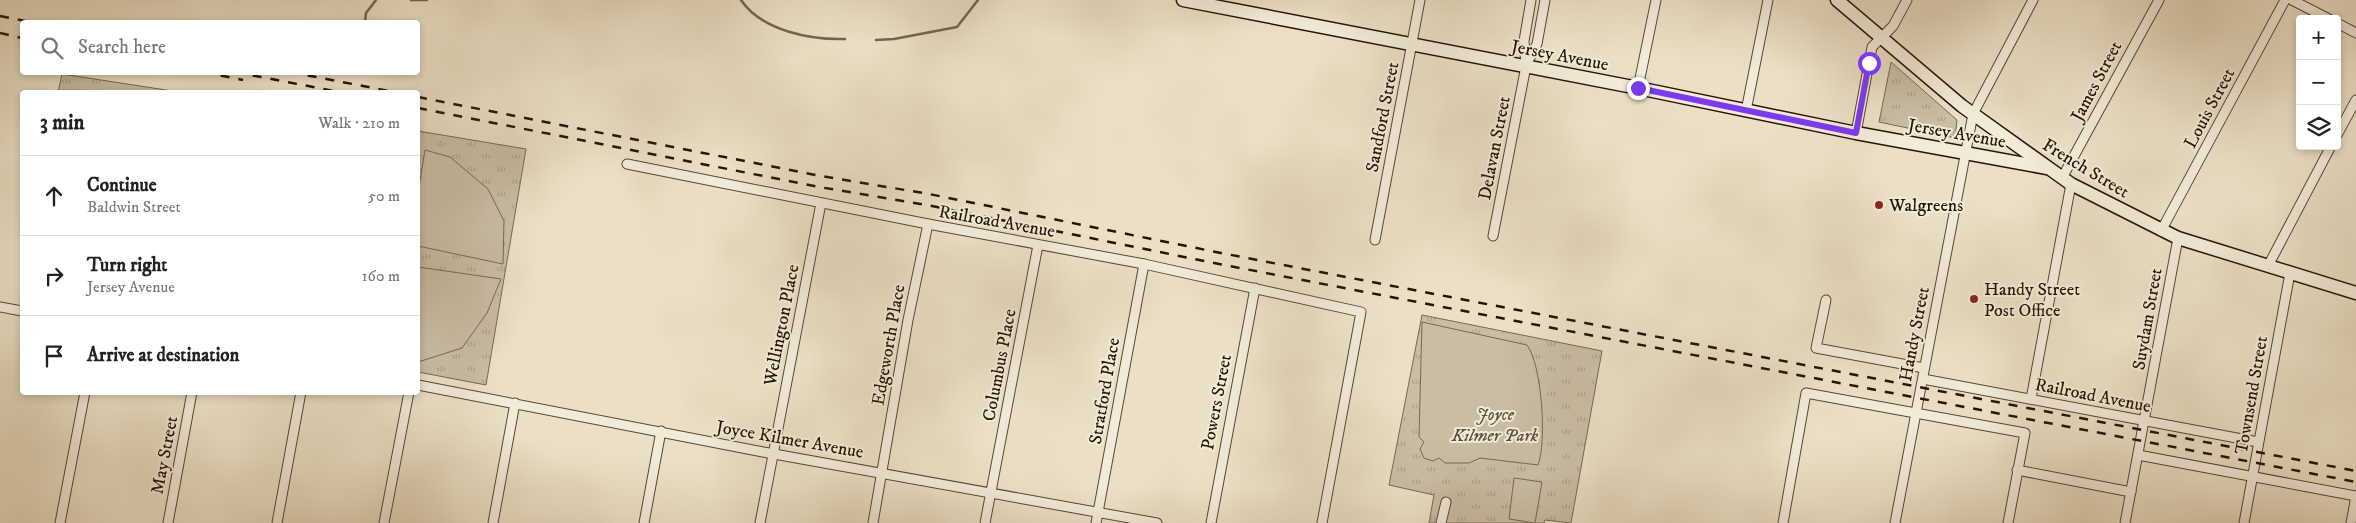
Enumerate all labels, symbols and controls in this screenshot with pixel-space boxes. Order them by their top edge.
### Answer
map controls [2296,15,2341,150]
button: + [2296,15,2341,60]
search box [20,20,420,75]
icon: search [38,34,66,62]
street label: Jersey Avenue [1507,35,1610,76]
text: Search here [78,36,166,59]
street label: James Street [2066,37,2127,127]
route start [1858,52,1881,75]
street label: Sandford Street [1362,60,1404,174]
button: − [2296,60,2341,105]
street label: Louis Street [2180,64,2240,152]
route end [1627,77,1650,100]
street label: Delavan Street [1474,94,1516,202]
button: layers [2296,105,2341,150]
text: 3 min [40,110,85,136]
text: Walk · 210 m [318,113,400,133]
street label: Jersey Avenue [1904,114,2007,153]
street label: French Street [2038,134,2133,203]
text: Continue [87,174,157,197]
icon: ahead [40,182,68,210]
text: 50 m [368,186,400,206]
place label: Walgreens [1888,195,1963,217]
text: Baldwin Street [87,197,181,217]
marker: Walgreens [1873,199,1885,211]
street label: Railroad Avenue [937,201,1057,243]
text: Turn right [87,254,167,277]
icon: right [40,262,68,290]
street label: Wellington Place [759,263,805,389]
text: 160 m [362,266,400,286]
street label: Suydam Street [2128,266,2168,372]
text: Jersey Avenue [87,277,175,297]
place label: Handy Street Post Office [1984,279,2080,322]
street label: Edgeworth Place [868,283,910,407]
street label: Handy Street [1895,285,1935,383]
marker: Handy Street Post Office [1968,293,1980,305]
street label: Columbus Place [978,307,1022,423]
street label: Townsend Street [2231,334,2273,456]
street label: Stratford Place [1085,336,1125,446]
icon: arrive [40,342,68,370]
text: Arrive at destination [87,344,239,367]
street label: Powers Street [1197,352,1237,452]
street label: Railroad Avenue [2033,374,2153,418]
park label: Joyce Kilmer Park [1451,404,1539,447]
street label: May Street [147,414,183,496]
street label: Joyce Kilmer Avenue [713,416,865,464]

